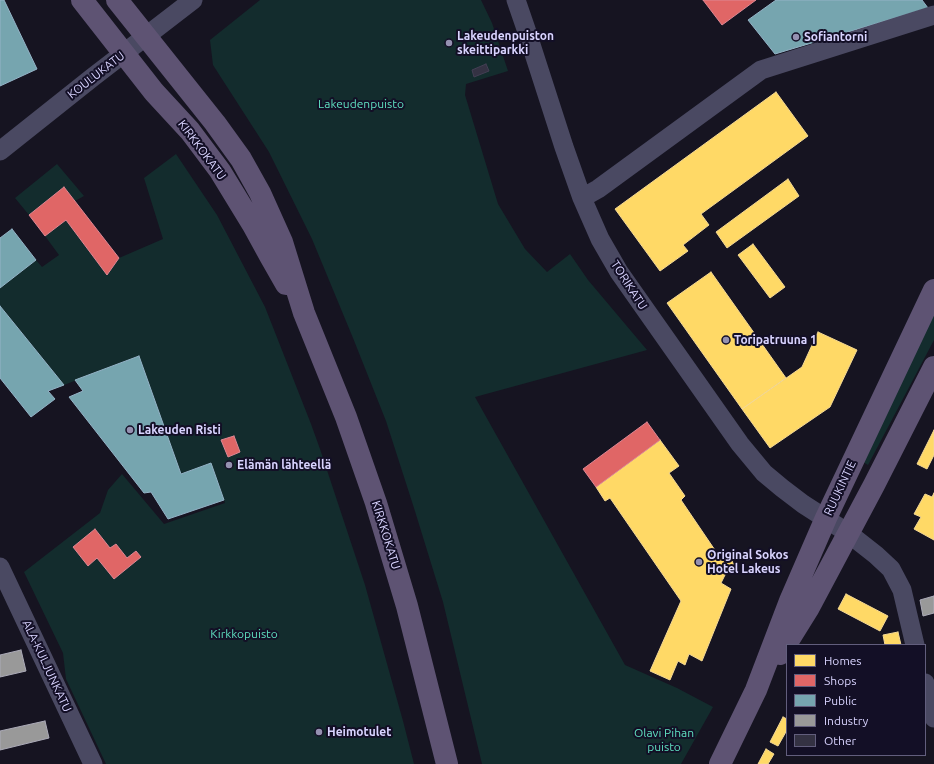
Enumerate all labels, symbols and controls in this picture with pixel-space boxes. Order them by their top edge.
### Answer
place label: Lakeudenpuiston skeittiparkki [457,29,554,57]
place label: Sofiantorni [804,30,867,44]
marker: Sofiantorni [791,32,801,42]
marker: Lakeudenpuiston skeittiparkki [444,38,454,48]
street label: KOULUKATU [65,48,127,102]
park label: Lakeudenpuisto [318,97,404,111]
street label: KIRKKOKATU [175,117,229,183]
street label: TORIKATU [608,258,650,312]
place label: Toripatruuna 1 [734,333,817,347]
marker: Toripatruuna 1 [721,335,731,345]
place label: Lakeuden Risti [138,423,221,437]
marker: Lakeuden Risti [125,425,135,435]
place label: Elämän lähteellä [237,458,331,472]
street label: RUUKINTIE [821,458,859,518]
marker: Elämän lähteellä [224,460,234,470]
street label: KIRKKOKATU [369,499,403,571]
place label: Original Sokos Hotel Lakeus [707,548,788,576]
marker: Original Sokos Hotel Lakeus [694,557,704,567]
street label: ALA-KULJUNKATU [19,618,75,714]
park label: Kirkkopuisto [210,627,278,641]
legend [786,644,926,756]
text: Homes [824,654,862,667]
text: Shops [824,674,856,687]
text: Public [824,694,857,707]
text: Industry [824,714,868,727]
place label: Heimotulet [327,725,391,739]
park label: Olavi Pihan puisto [634,726,694,754]
marker: Heimotulet [314,727,324,737]
text: Other [824,734,856,747]

